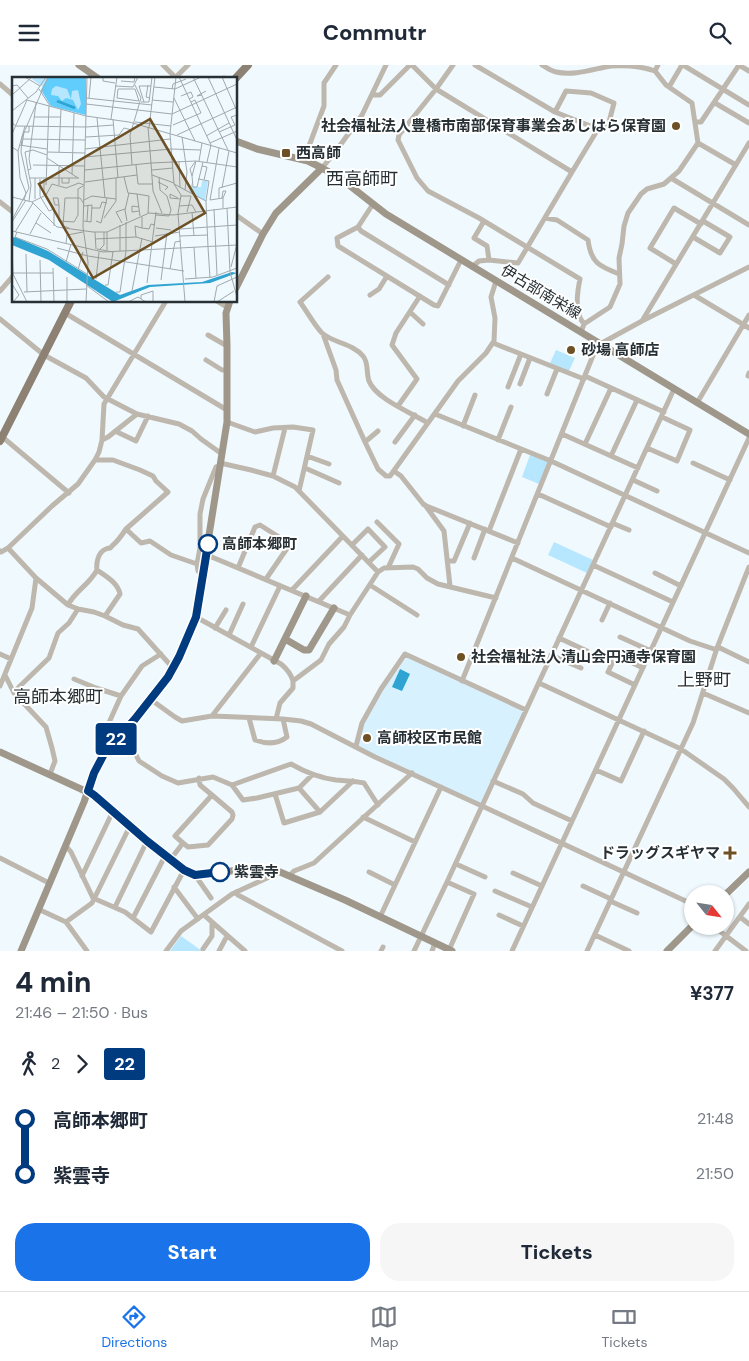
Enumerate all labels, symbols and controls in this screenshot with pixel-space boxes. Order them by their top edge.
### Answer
text: Commutr [323,18,426,47]
icon: menu [15,19,43,47]
icon: search [706,19,734,47]
inset map [12,77,238,303]
place label: 社会福祉法人豊橋市南部保育事業会あしはら保育園 [321,116,666,136]
marker: 社会福祉法人豊橋市南部保育事業会あしはら保育園 [670,120,682,132]
place label: 西高師 [296,143,341,163]
marker: 西高師 [280,147,292,159]
district label: 西高師町 [326,167,398,191]
street label: 伊古部南栄線 [497,260,585,324]
place label: 砂場 高師店 [581,340,660,360]
marker: 砂場 高師店 [565,344,577,356]
marker: 高師本郷町 [198,534,218,554]
place label: 高師本郷町 [222,534,297,554]
place label: 社会福祉法人清山会円通寺保育園 [471,647,696,667]
marker: 社会福祉法人清山会円通寺保育園 [455,651,467,663]
district label: 上野町 [677,668,731,692]
district label: 高師本郷町 [13,685,103,709]
line badge: 22 [94,723,138,755]
text: 22 [106,727,126,751]
place label: 高師校区市民館 [377,728,482,748]
marker: 高師校区市民館 [361,732,373,744]
place label: ドラッグスギヤマ [600,843,720,863]
marker: ドラッグスギヤマ [724,847,736,859]
marker: 紫雲寺 [210,862,230,882]
place label: 紫雲寺 [234,862,279,882]
north arrow [684,885,734,935]
map controls [684,885,734,935]
text: 4 min [15,964,91,1001]
text: ¥377 [690,981,734,1006]
text: 21:46 – 21:50 · Bus [15,1002,148,1023]
icon: walk [15,1050,43,1078]
icon: forward [68,1050,96,1078]
text: 22 [114,1052,135,1076]
text: 2 [51,1053,60,1074]
text: 高師本郷町 [53,1108,148,1133]
text: 21:48 [697,1108,734,1129]
text: 紫雲寺 [53,1163,110,1188]
text: 21:50 [696,1163,734,1184]
button: Start [15,1223,370,1281]
button: Tickets [380,1223,734,1281]
tab: Directions [101,1303,167,1351]
tab: Map [370,1303,399,1351]
tab: Tickets [601,1303,647,1351]

